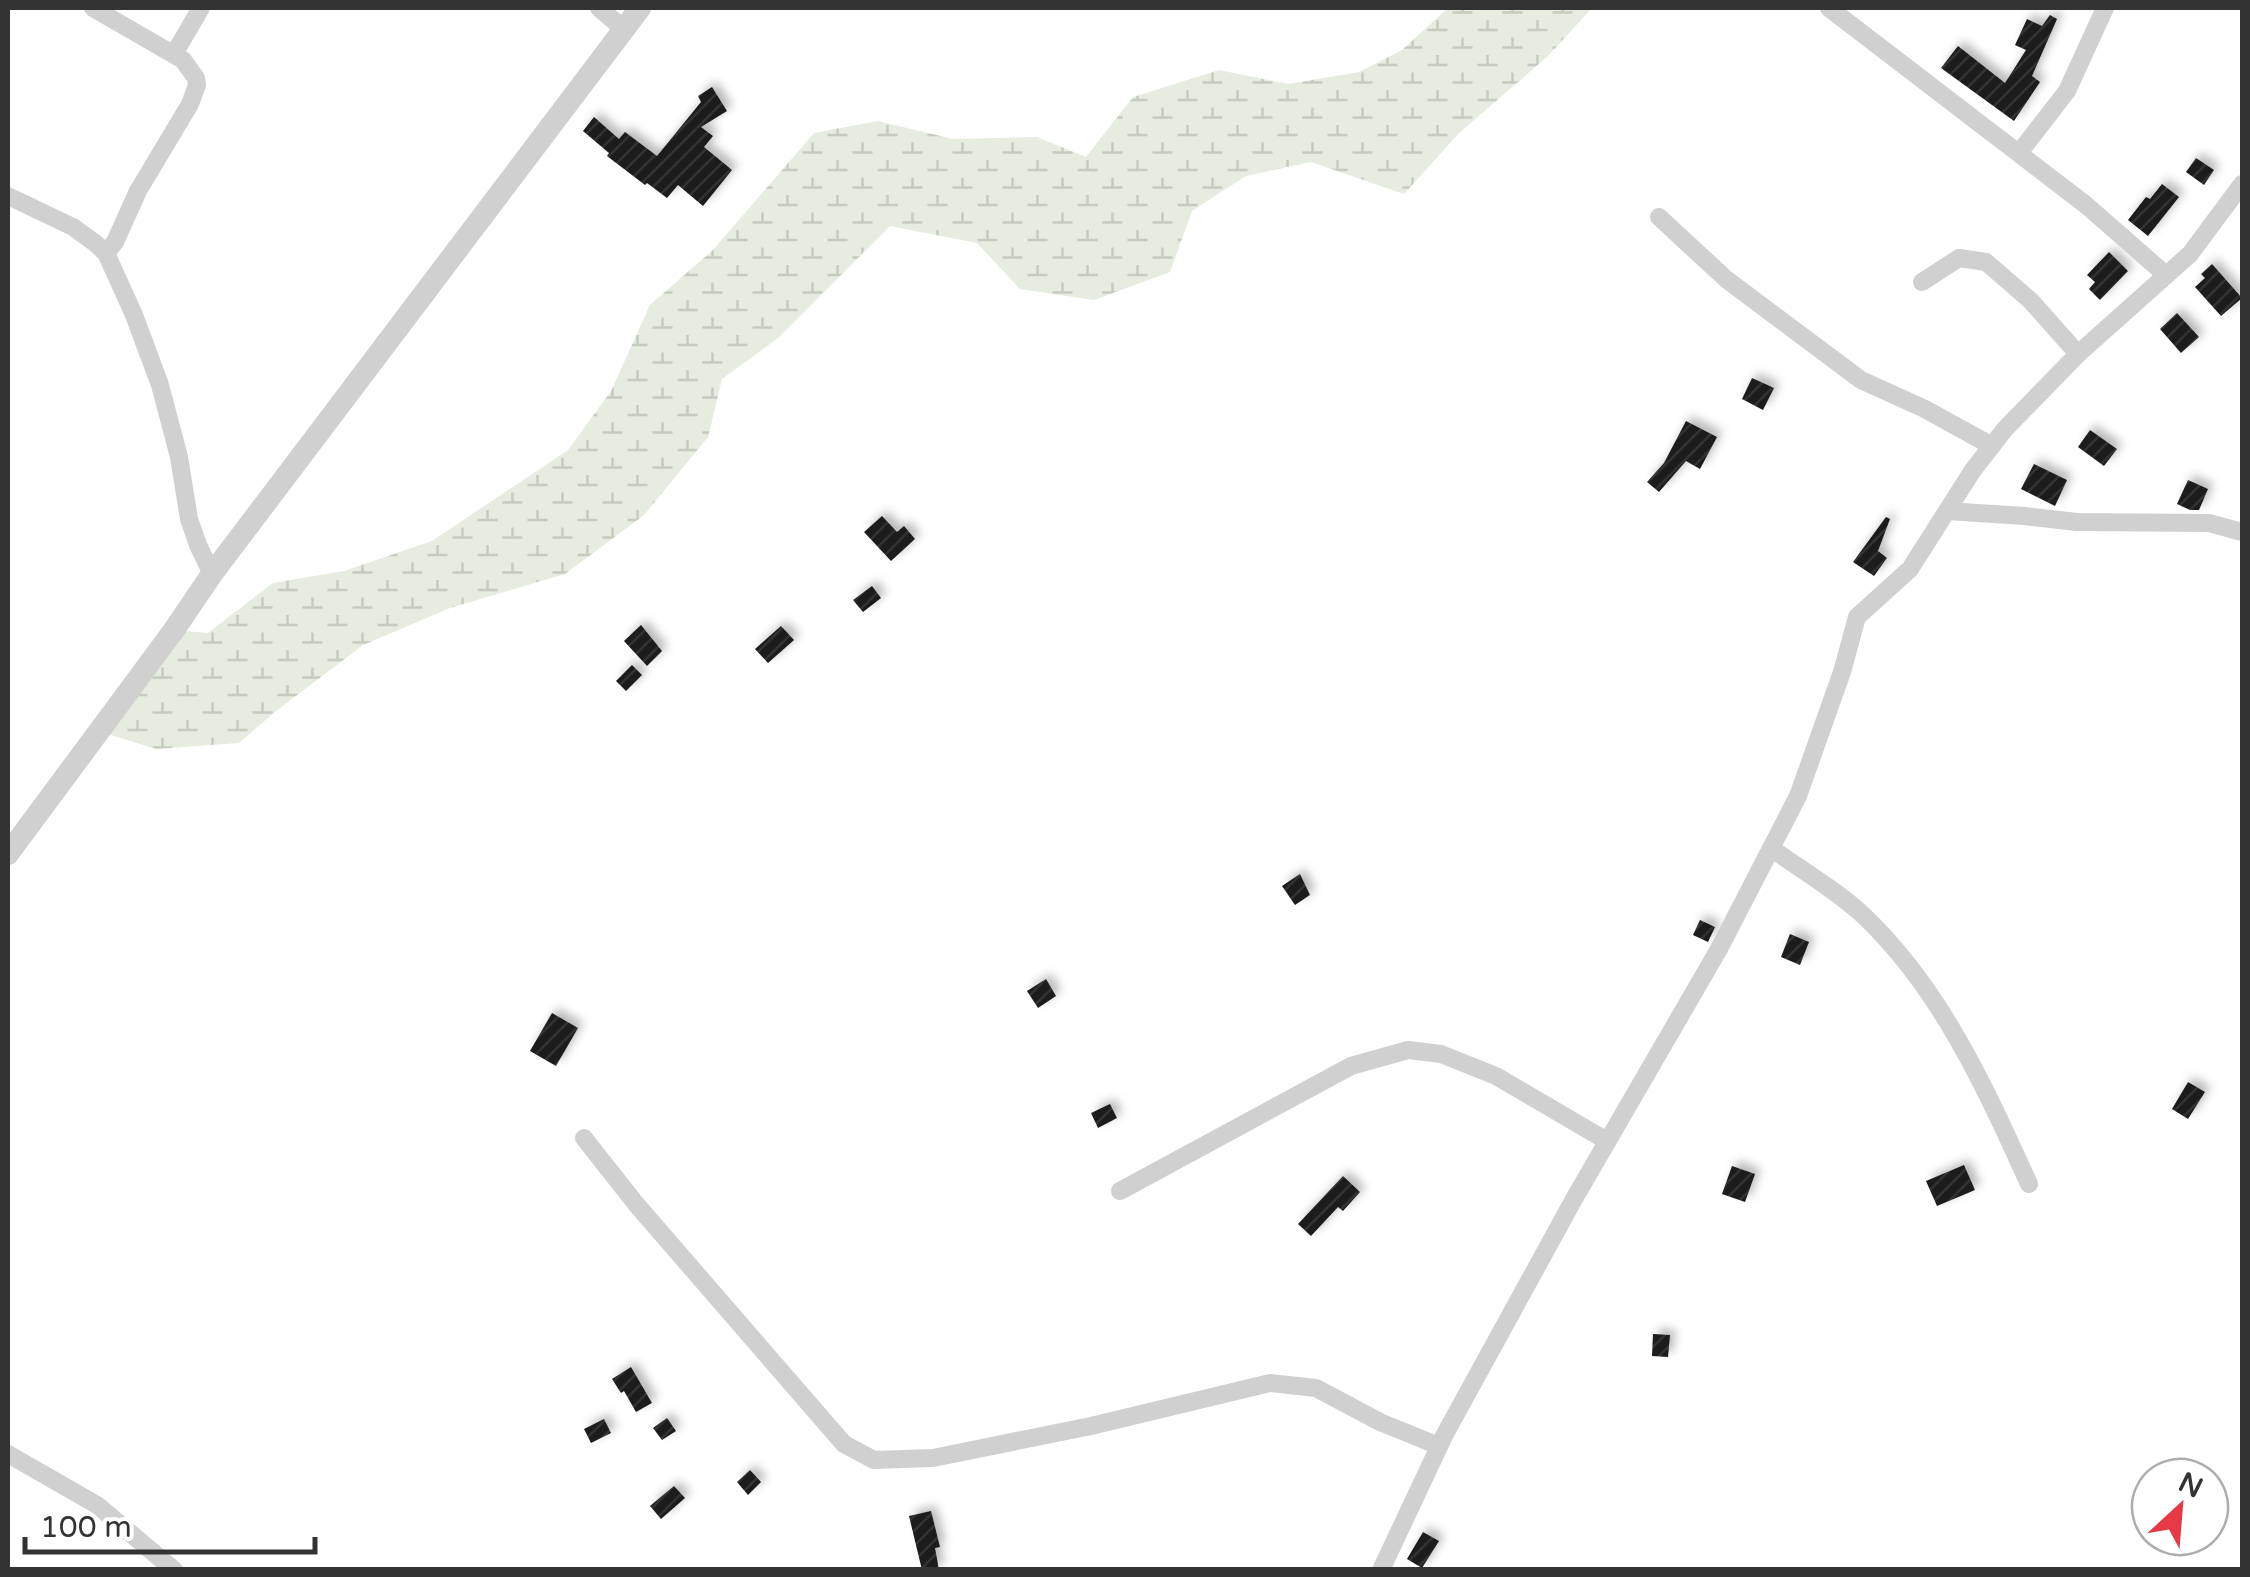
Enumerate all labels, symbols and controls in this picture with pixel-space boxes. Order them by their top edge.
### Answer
north arrow [2130,1457,2230,1557]
text: N [2173,1465,2208,1506]
scale bar [25,1492,315,1554]
text: 100 m [40,1509,132,1546]

